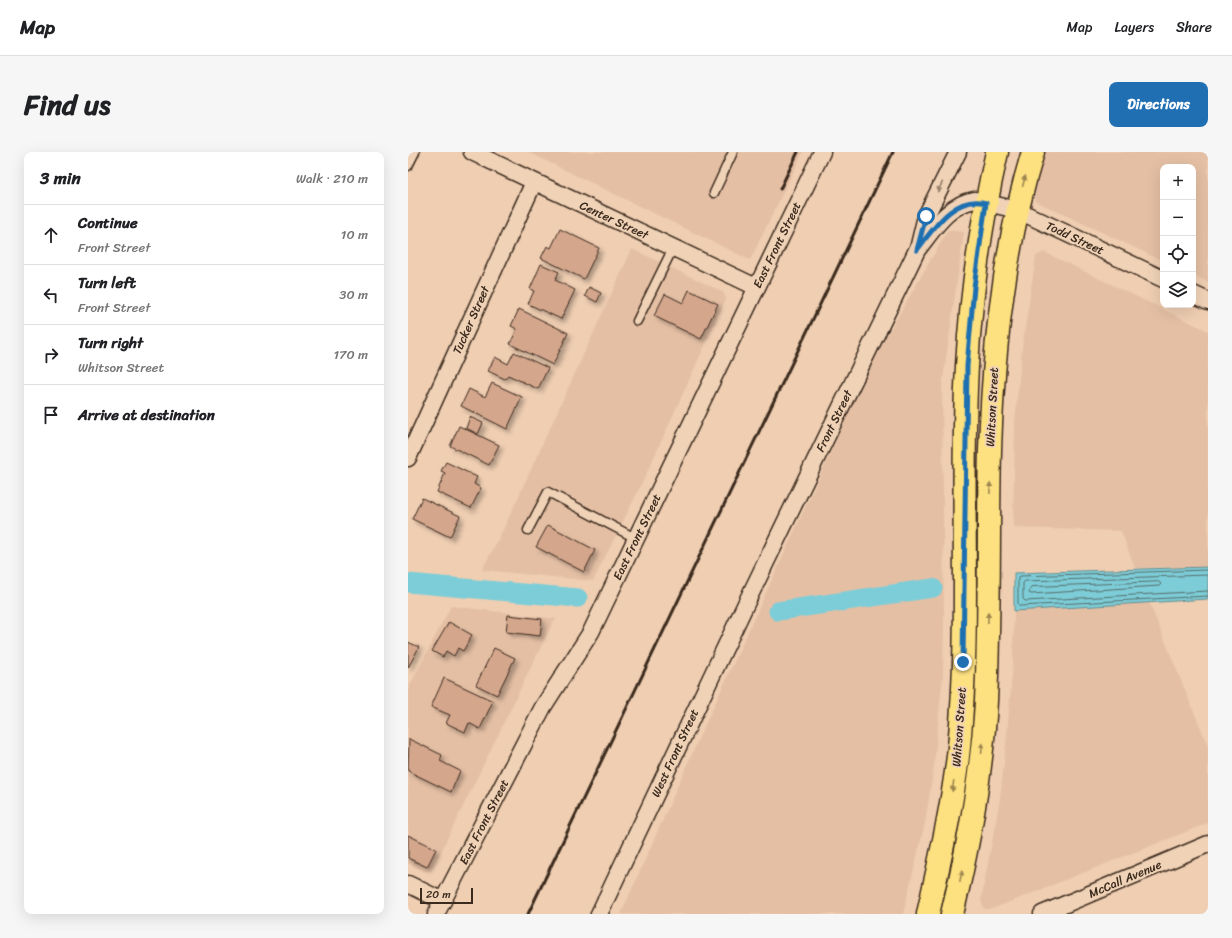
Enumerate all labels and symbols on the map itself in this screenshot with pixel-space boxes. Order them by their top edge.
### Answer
one-way arrow [1021,175,1027,187]
one-way arrow [937,181,943,193]
street label: Center Street [576,194,653,246]
street label: East Front Street [747,198,807,292]
route start [917,207,935,225]
street label: Todd Street [1042,215,1108,261]
street label: Tucker Street [446,281,496,358]
street label: Whitson Street [979,367,1005,447]
street label: Front Street [809,385,859,456]
one-way arrow [987,481,993,494]
street label: East Front Street [607,490,667,584]
one-way arrow [985,611,991,624]
route end [954,653,972,671]
street label: Whitson Street [945,687,973,767]
street label: West Front Street [645,705,705,801]
one-way arrow [978,742,985,754]
street label: East Front Street [453,775,515,869]
one-way arrow [950,780,956,792]
street label: McCall Avenue [1085,854,1165,904]
one-way arrow [959,870,965,882]
scale bar [420,886,473,905]

